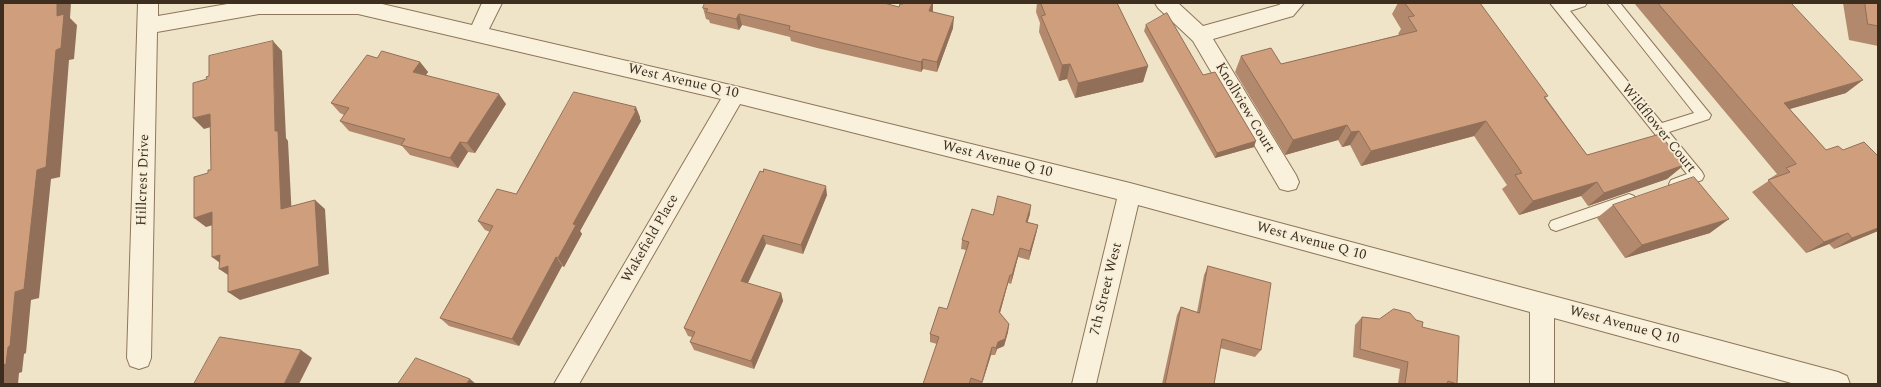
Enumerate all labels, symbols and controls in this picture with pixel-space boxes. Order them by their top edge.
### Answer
street label: Knollview Court [1211,60,1277,156]
street label: West Avenue Q 10 [626,61,740,103]
street label: Wildflower Court [1617,81,1699,177]
street label: Hillcrest Drive [134,134,154,226]
street label: West Avenue Q 10 [940,138,1054,182]
street label: Wakefield Place [619,192,683,286]
street label: West Avenue Q 10 [1254,219,1368,265]
street label: 7th Street West [1087,241,1127,337]
street label: West Avenue Q 10 [1567,303,1681,349]

